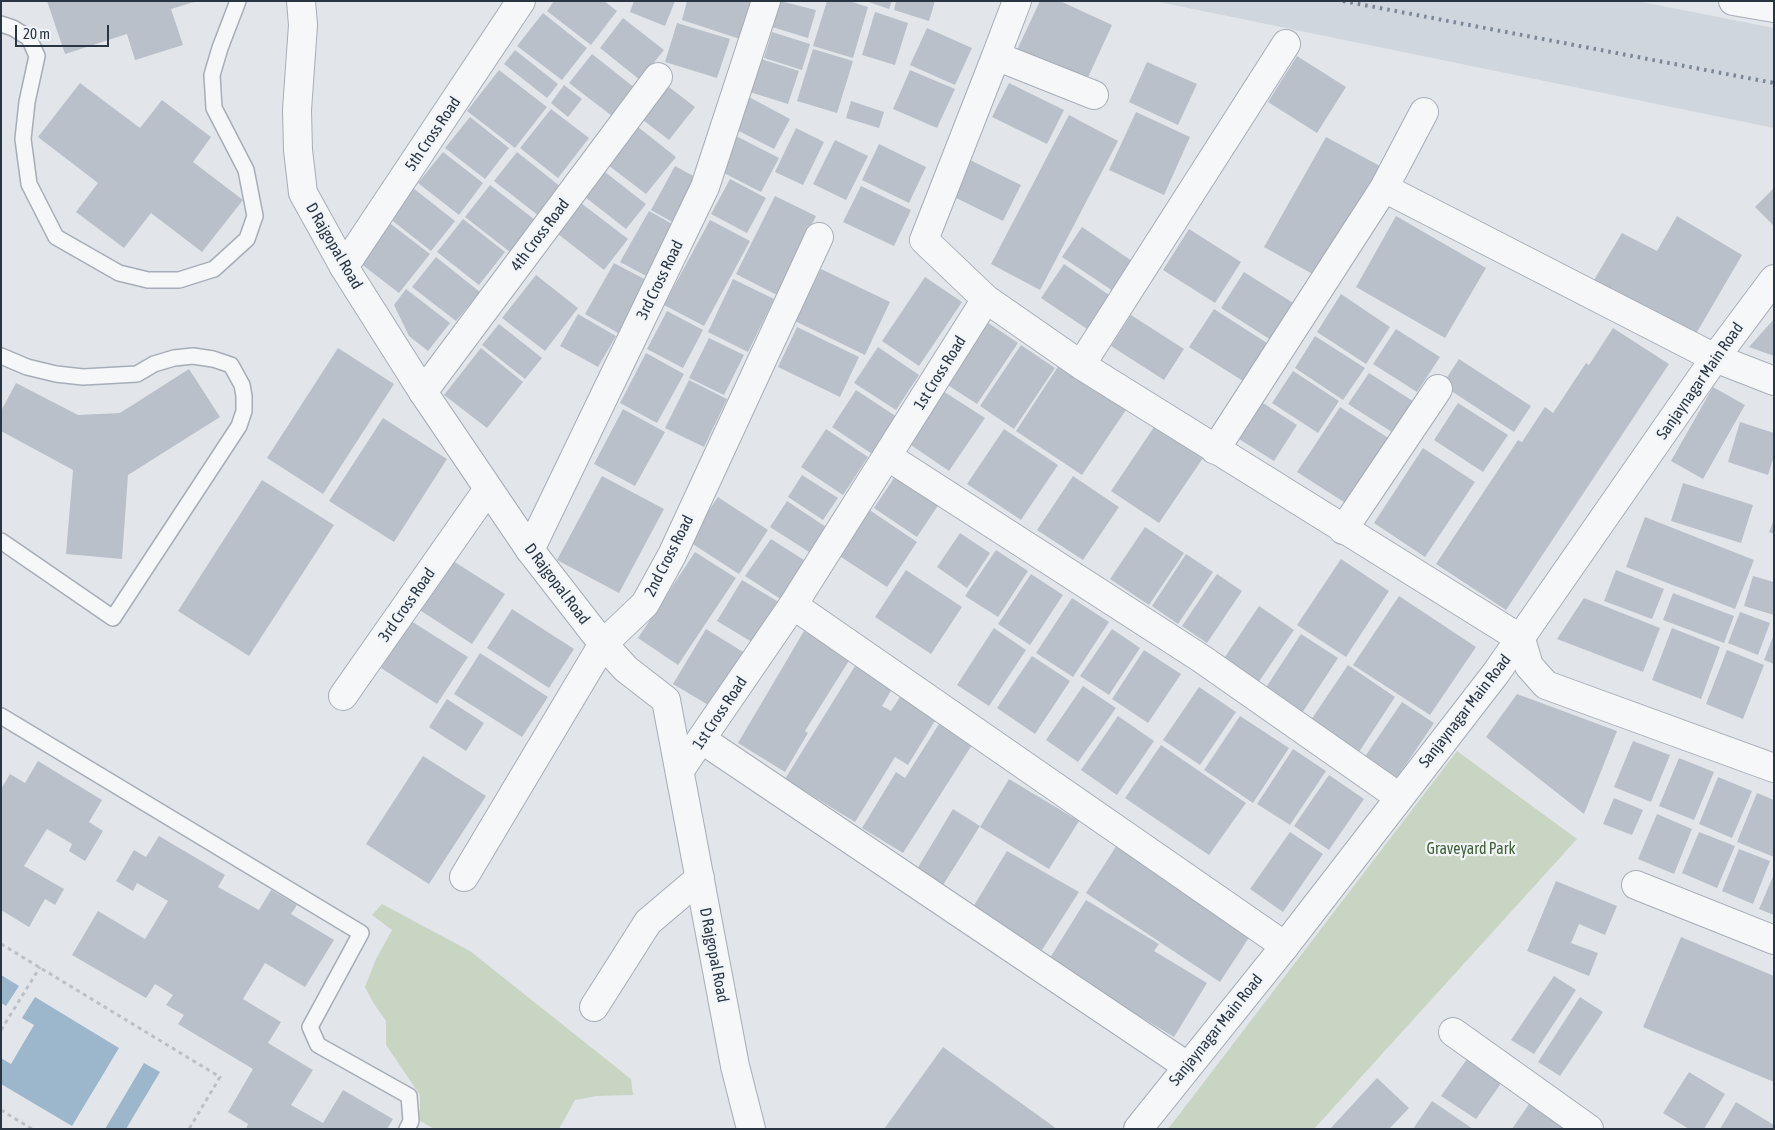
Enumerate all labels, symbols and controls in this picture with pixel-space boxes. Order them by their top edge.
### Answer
scale bar [18,15,111,47]
text: 20 m [23,25,50,42]
street label: 5th Cross Road [401,93,465,175]
street label: 4th Cross Road [507,195,573,275]
street label: D Rajgopal Road [302,199,366,293]
street label: 3rd Cross Road [633,237,687,323]
street label: Sanjaynagar Main Road [1653,319,1747,443]
street label: 1st Cross Road [910,333,970,413]
street label: 2nd Cross Road [640,512,698,600]
street label: D Rajgopal Road [520,540,594,628]
street label: 3rd Cross Road [375,564,439,646]
street label: Sanjaynagar Main Road [1415,651,1515,771]
street label: 1st Cross Road [689,673,751,753]
park label: Graveyard Park [1427,839,1515,859]
street label: D Rajgopal Road [695,906,733,1004]
street label: Sanjaynagar Main Road [1165,970,1267,1090]

